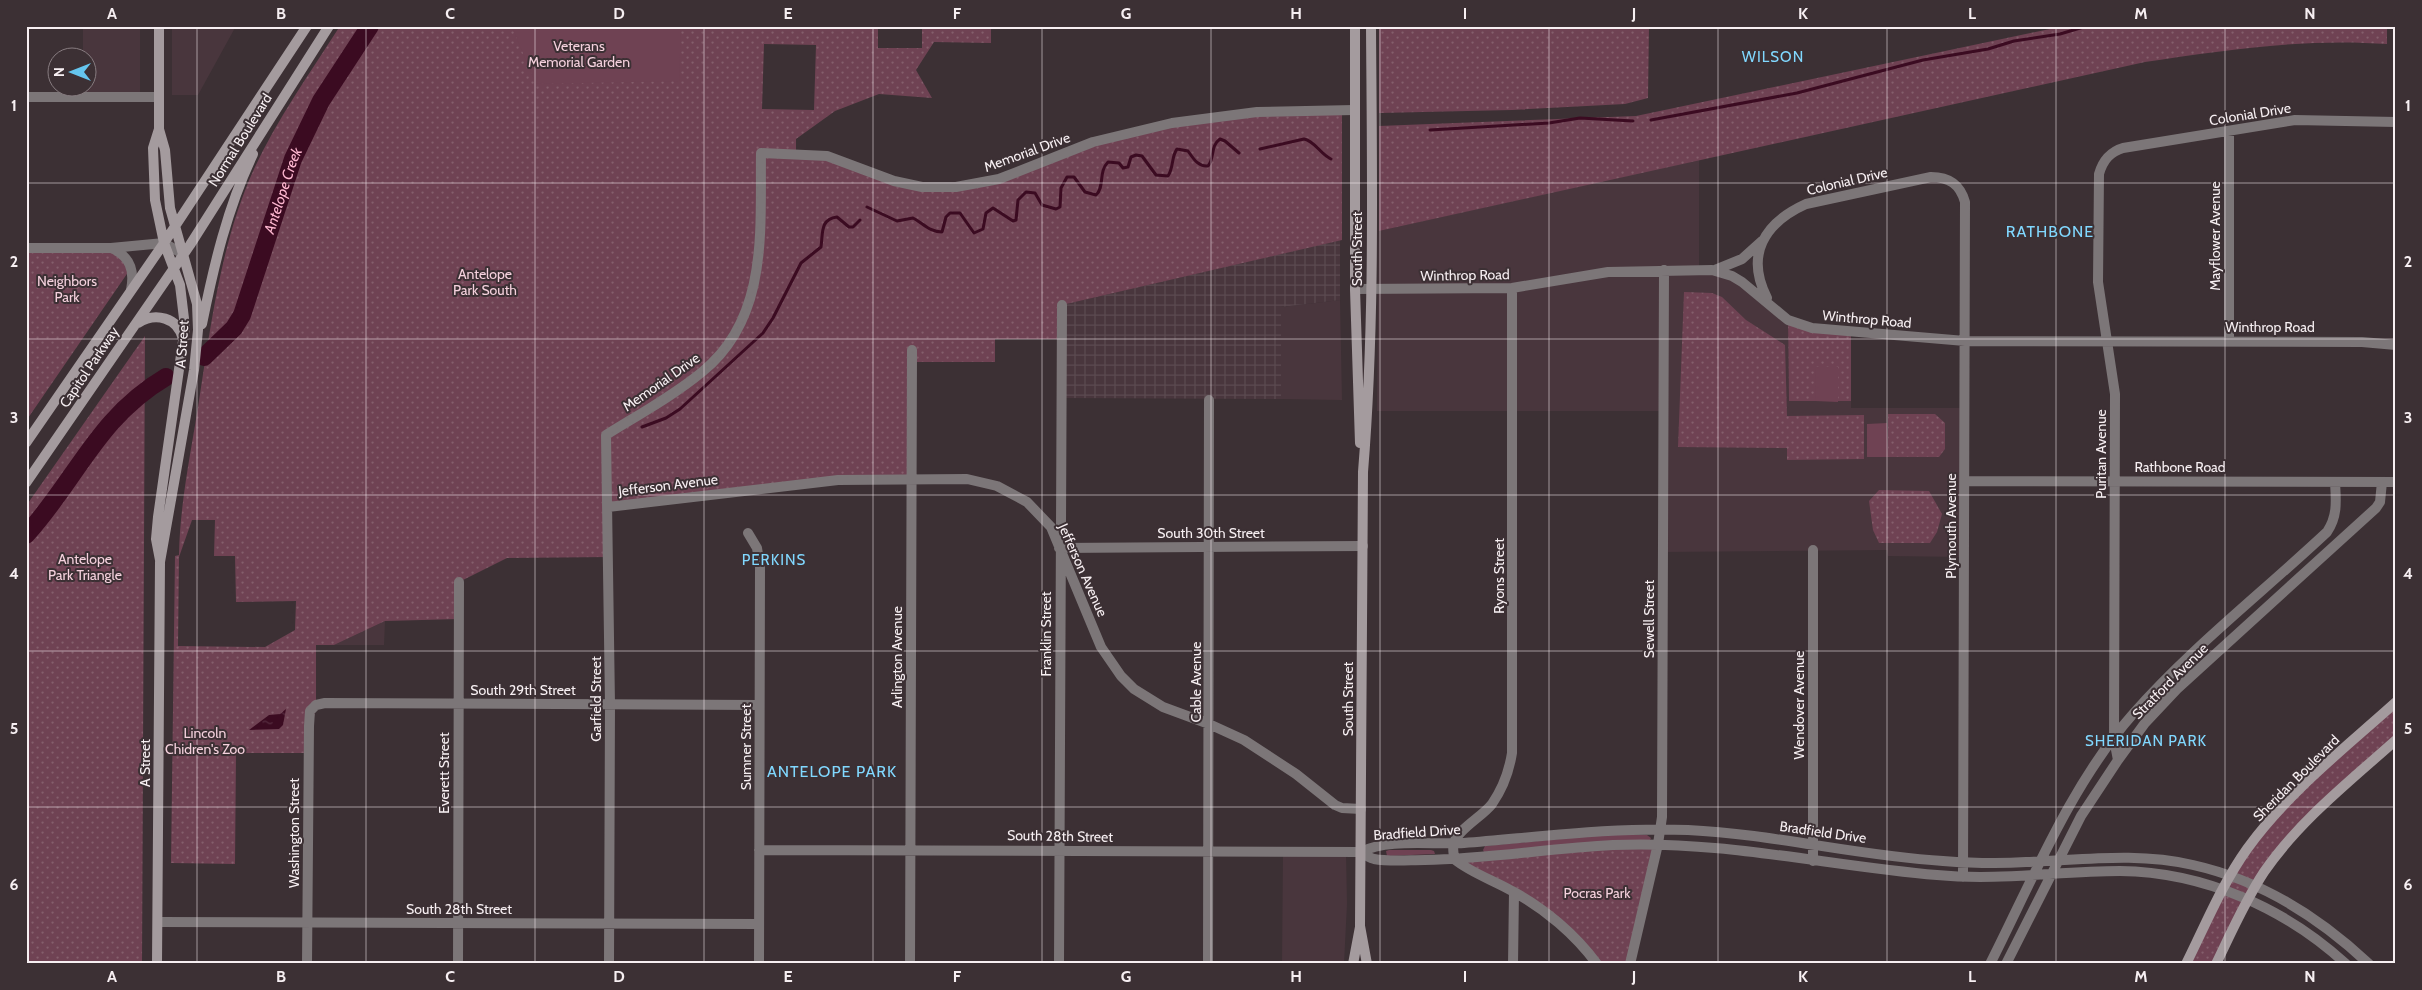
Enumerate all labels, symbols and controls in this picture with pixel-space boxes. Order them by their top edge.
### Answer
text: A [107,4,117,23]
text: B [276,4,286,23]
text: C [445,4,455,23]
text: D [613,4,625,23]
text: E [783,4,793,23]
text: F [953,4,962,23]
text: G [1121,4,1131,23]
text: H [1290,4,1302,23]
text: I [1463,4,1467,23]
text: J [1631,4,1636,23]
text: K [1798,4,1808,23]
text: L [1968,4,1976,23]
text: M [2134,4,2148,23]
text: N [2304,4,2316,23]
park label: Veterans Memorial Garden [528,37,630,71]
north arrow [48,48,98,98]
district label: WILSON [1742,48,1804,66]
text: N [50,67,68,77]
street label: Normal Boulevard [204,90,276,190]
text: 1 [11,96,17,115]
text: 1 [2405,96,2411,115]
street label: Colonial Drive [2208,99,2292,129]
street label: Memorial Drive [981,128,1073,176]
water label: Antelope Creek [260,144,306,237]
street label: Colonial Drive [1805,163,1889,199]
street label: Mayflower Avenue [2206,181,2224,291]
street label: South Street [1348,211,1366,286]
district label: RATHBONE [2006,222,2094,241]
text: 2 [10,252,18,271]
text: 2 [2404,252,2412,271]
park label: Antelope Park South [453,265,517,299]
street label: Winthrop Road [1420,265,1510,285]
park label: Neighbors Park [37,272,97,306]
street label: Winthrop Road [1822,306,1912,332]
street label: Winthrop Road [2225,318,2315,336]
street label: A Street [171,319,193,368]
street label: Capitol Parkway [55,323,123,411]
street label: Memorial Drive [619,349,703,415]
text: 3 [10,408,18,427]
text: 3 [2404,408,2412,427]
street label: Puritan Avenue [2092,409,2110,499]
street label: Rathbone Road [2134,458,2226,476]
street label: Jefferson Avenue [616,470,719,500]
street label: Plymouth Avenue [1942,473,1960,579]
street label: Jefferson Avenue [1054,520,1112,619]
street label: South 30th Street [1157,524,1265,542]
street label: Ryons Street [1490,538,1508,614]
park label: Antelope Park Triangle [48,550,122,584]
district label: PERKINS [742,551,806,569]
text: 4 [9,564,19,583]
text: 4 [2403,564,2413,583]
street label: Sewell Street [1640,580,1658,658]
street label: Franklin Street [1037,591,1055,677]
street label: Arlington Avenue [888,606,906,708]
street label: Stratford Avenue [2128,639,2212,723]
street label: Cable Avenue [1187,641,1205,723]
street label: Wendover Avenue [1790,651,1808,759]
street label: Garfield Street [587,656,605,742]
street label: South Street [1339,661,1357,736]
street label: South 29th Street [470,681,576,699]
street label: Sumner Street [737,704,755,790]
text: 5 [10,719,18,738]
text: 5 [2404,719,2412,738]
park label: Lincoln Chidren's Zoo [165,724,245,758]
street label: Sheridan Boulevard [2249,731,2343,825]
street label: Everett Street [435,732,453,814]
district label: SHERIDAN PARK [2085,732,2207,750]
street label: A Street [136,739,154,787]
district label: ANTELOPE PARK [767,762,897,781]
street label: Washington Street [285,778,303,888]
street label: Bradfield Drive [1778,817,1868,847]
street label: Bradfield Drive [1373,820,1461,844]
street label: South 28th Street [1007,826,1113,846]
text: 6 [10,875,19,894]
text: 6 [2404,875,2413,894]
park label: Pocras Park [1563,884,1631,902]
street label: South 28th Street [406,900,512,918]
text: A [107,967,117,986]
text: B [276,967,286,986]
text: C [445,967,455,986]
text: D [613,967,625,986]
text: E [783,967,793,986]
text: F [953,967,962,986]
text: G [1121,967,1131,986]
text: H [1290,967,1302,986]
text: I [1463,967,1467,986]
text: J [1631,967,1636,986]
text: K [1798,967,1808,986]
text: L [1968,967,1976,986]
text: M [2134,967,2148,986]
text: N [2304,967,2316,986]

